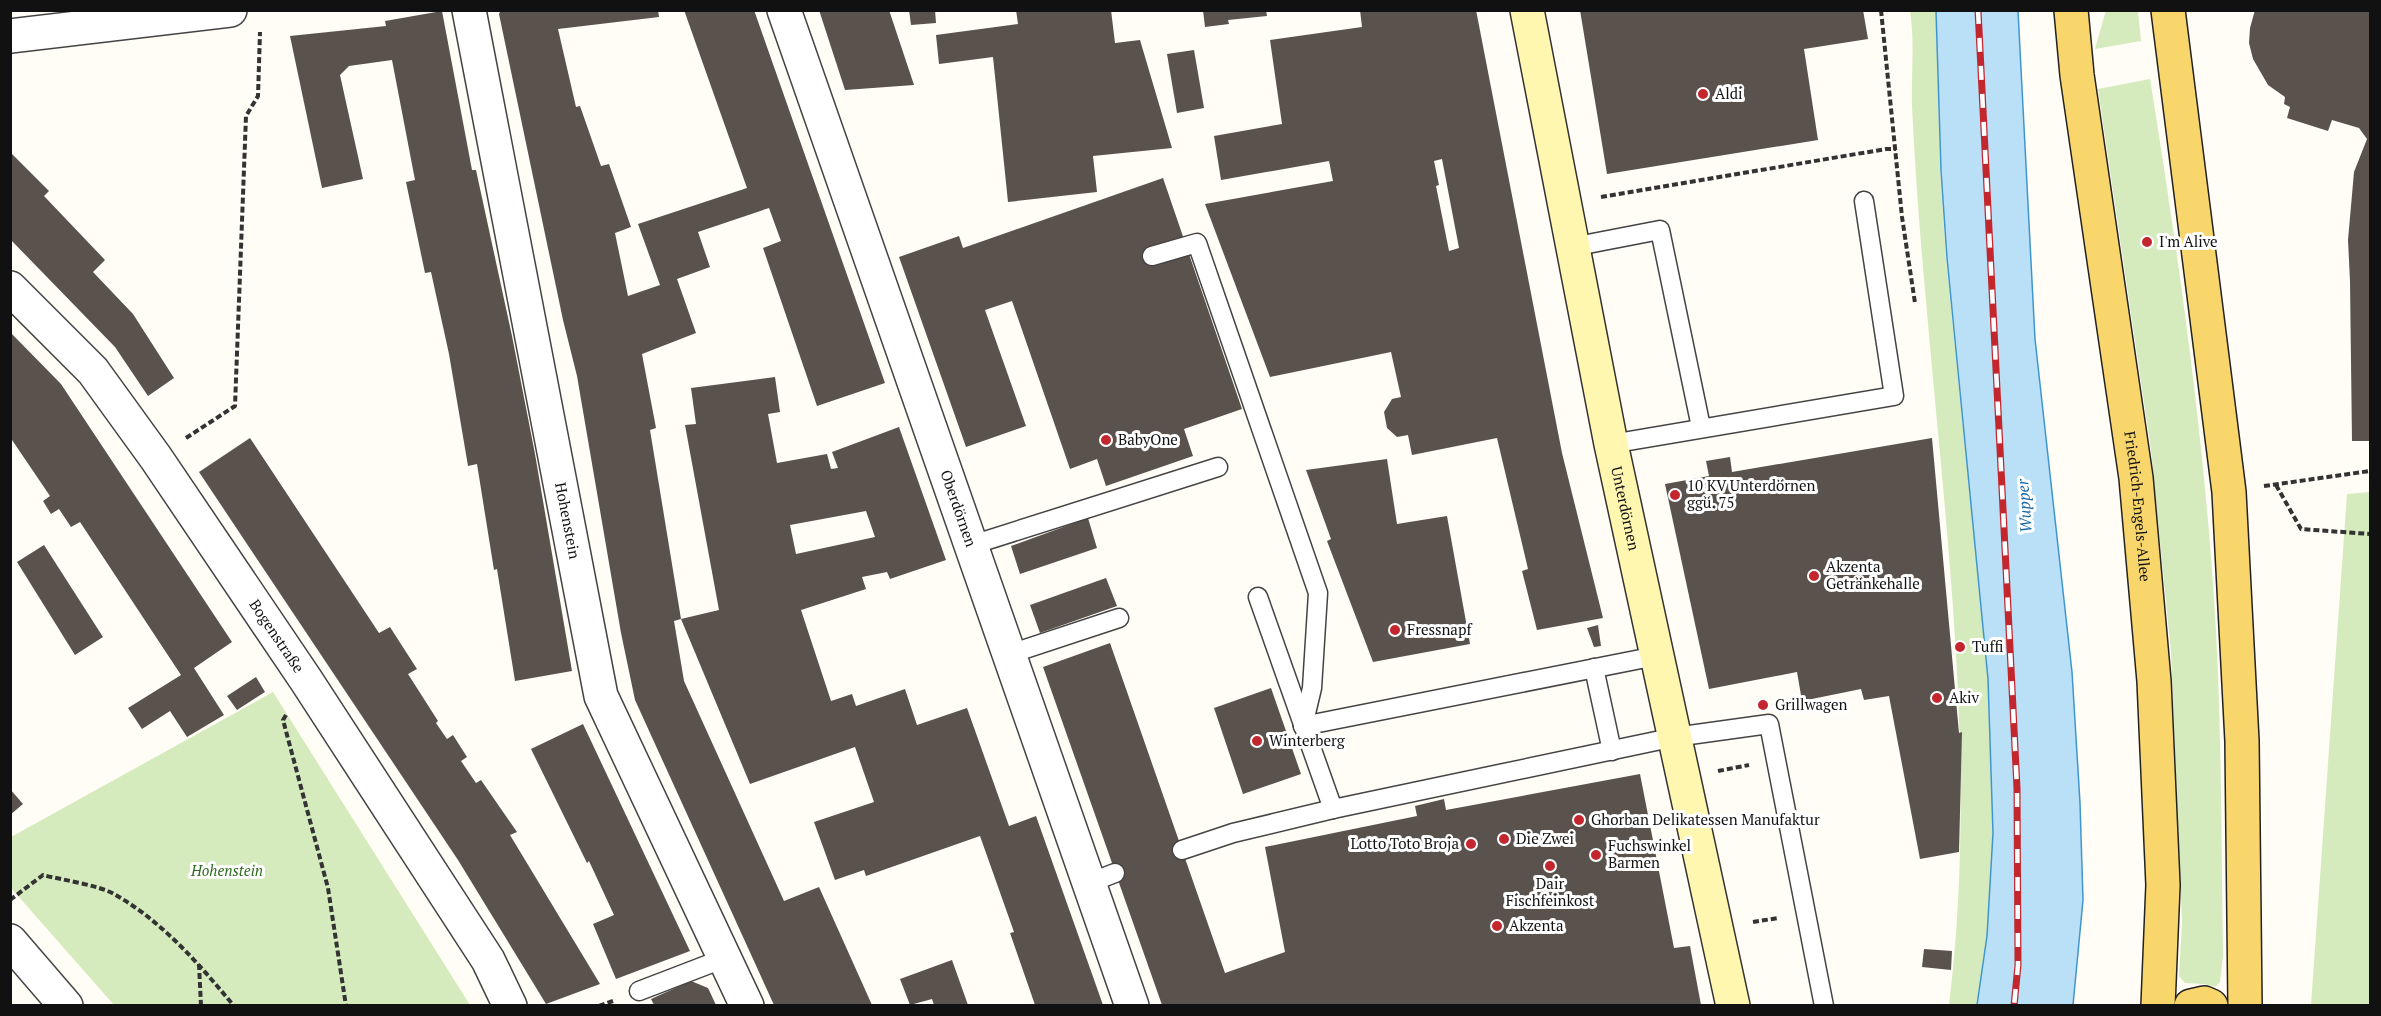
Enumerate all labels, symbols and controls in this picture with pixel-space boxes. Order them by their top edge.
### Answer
place label: Aldi [1715,83,1743,103]
marker: Aldi [1696,87,1710,101]
place label: I'm Alive [2159,231,2218,251]
marker: I'm Alive [2140,235,2154,249]
place label: BabyOne [1118,429,1178,449]
street label: Friedrich-Engels-Allee [2120,430,2156,582]
marker: BabyOne [1099,433,1113,447]
street label: Unterdörnen [1607,464,1645,552]
street label: Oberdörnen [936,467,982,549]
place label: 10 KV Unterdörnen ggü. 75 [1687,475,1815,512]
water label: Wupper [2011,478,2037,534]
street label: Hohenstein [551,480,585,560]
marker: 10 KV Unterdörnen ggü. 75 [1668,488,1682,502]
place label: Akzenta Getränkehalle [1826,556,1920,593]
marker: Akzenta Getränkehalle [1807,569,1821,583]
street label: Bogenstraße [245,595,309,676]
place label: Fressnapf [1407,619,1472,639]
marker: Fressnapf [1388,623,1402,637]
place label: Tuffi [1972,636,2004,656]
marker: Tuffi [1953,640,1967,654]
place label: Akiv [1949,687,1980,707]
marker: Akiv [1930,691,1944,705]
place label: Grillwagen [1775,694,1848,714]
marker: Grillwagen [1756,698,1770,712]
place label: Winterberg [1269,730,1346,750]
marker: Winterberg [1250,734,1264,748]
place label: Ghorban Delikatessen Manufaktur [1591,809,1820,829]
marker: Ghorban Delikatessen Manufaktur [1572,813,1586,827]
place label: Die Zwei [1516,828,1574,848]
marker: Die Zwei [1497,832,1511,846]
place label: Lotto Toto Broja [1350,833,1459,853]
place label: Fuchswinkel Barmen [1608,835,1691,872]
marker: Lotto Toto Broja [1464,837,1478,851]
marker: Fuchswinkel Barmen [1589,848,1603,862]
marker: Dair Fischfeinkost [1543,859,1557,873]
park label: Hohenstein [190,860,263,880]
place label: Dair Fischfeinkost [1506,873,1595,910]
place label: Akzenta [1509,915,1564,935]
marker: Akzenta [1490,919,1504,933]

